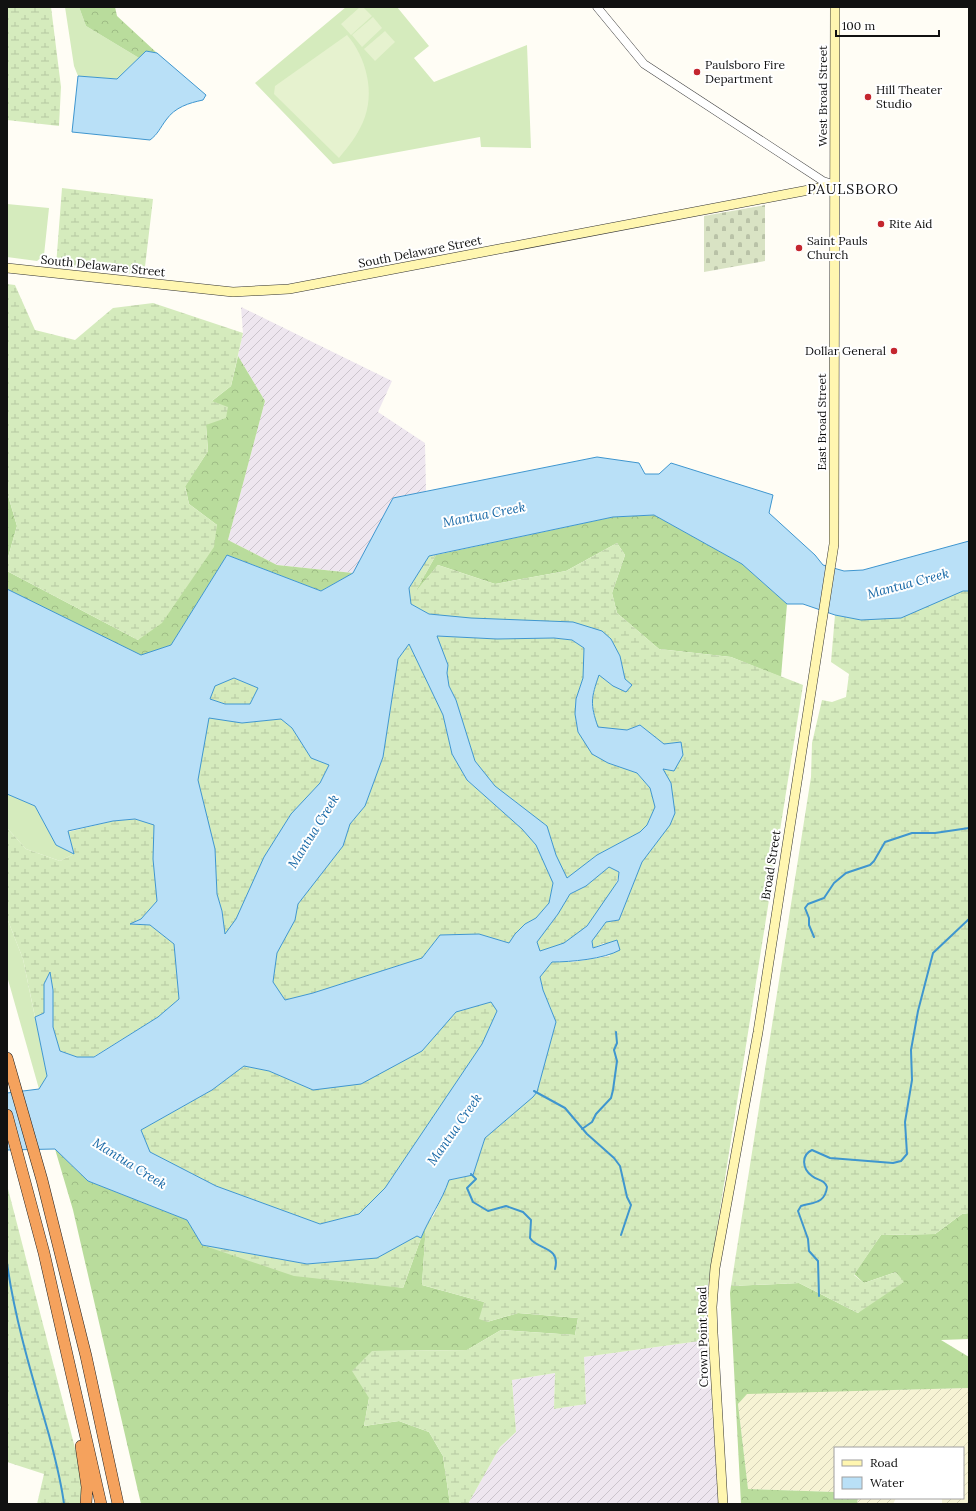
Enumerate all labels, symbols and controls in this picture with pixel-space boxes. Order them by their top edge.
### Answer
scale bar [836,12,939,38]
text: 100 m [842,18,875,33]
street label: West Broad Street [815,45,830,147]
place label: Paulsboro Fire Department [705,57,786,86]
marker: Paulsboro Fire Department [692,67,702,77]
place label: Hill Theater Studio [876,82,943,111]
marker: Hill Theater Studio [863,92,873,102]
district label: PAULSBORO [807,180,899,198]
place label: Rite Aid [889,216,932,231]
marker: Rite Aid [876,219,886,229]
street label: South Delaware Street [357,232,483,271]
place label: Saint Pauls Church [807,233,868,262]
marker: Saint Pauls Church [794,243,804,253]
street label: South Delaware Street [40,252,166,280]
place label: Dollar General [805,343,886,358]
marker: Dollar General [889,346,899,356]
street label: East Broad Street [814,373,829,471]
water label: Mantua Creek [441,498,527,531]
water label: Mantua Creek [865,564,951,603]
water label: Mantua Creek [284,791,343,871]
street label: Broad Street [758,829,783,901]
water label: Mantua Creek [423,1090,486,1168]
water label: Mantua Creek [90,1134,170,1193]
street label: Crown Point Road [694,1286,711,1388]
legend [834,1447,964,1499]
text: Road [870,1455,898,1470]
text: Water [870,1475,905,1490]

